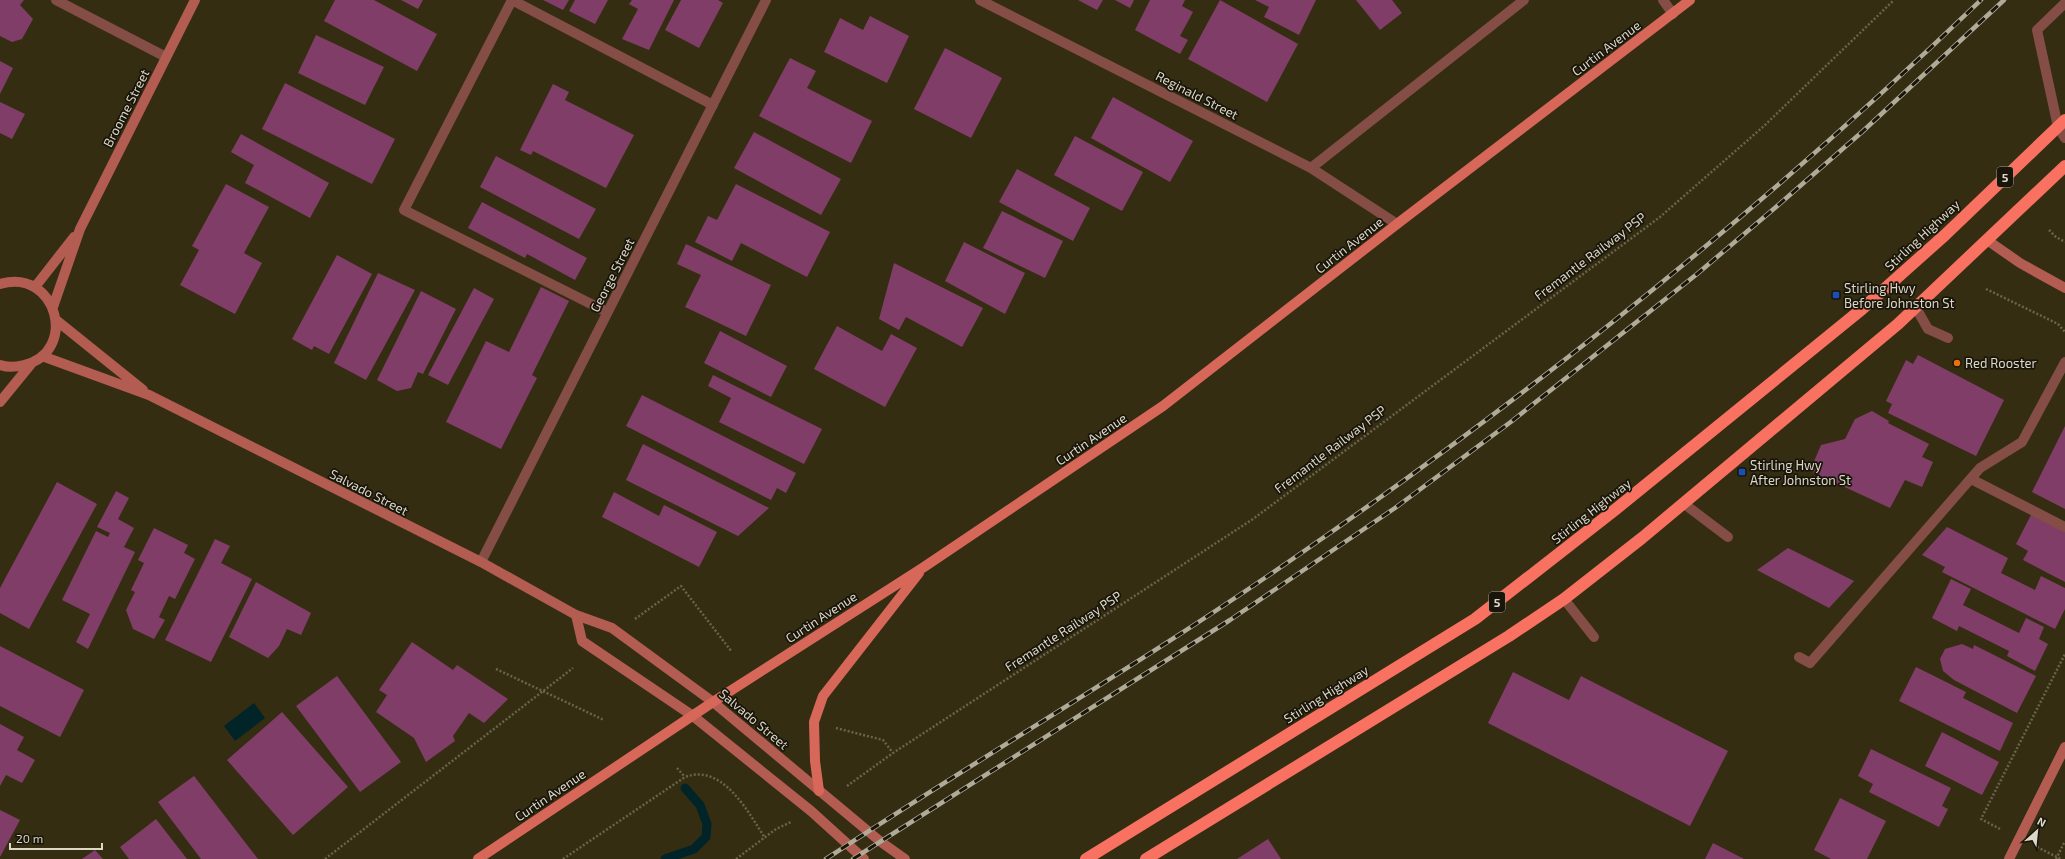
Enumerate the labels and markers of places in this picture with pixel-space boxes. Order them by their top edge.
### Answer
place label: Stirling Hwy Before Johnston St [1844,280,1954,311]
marker: Stirling Hwy Before Johnston St [1831,290,1841,300]
place label: Red Rooster [1965,355,2037,371]
marker: Red Rooster [1952,358,1962,368]
place label: Stirling Hwy After Johnston St [1750,457,1851,488]
marker: Stirling Hwy After Johnston St [1737,467,1747,477]

